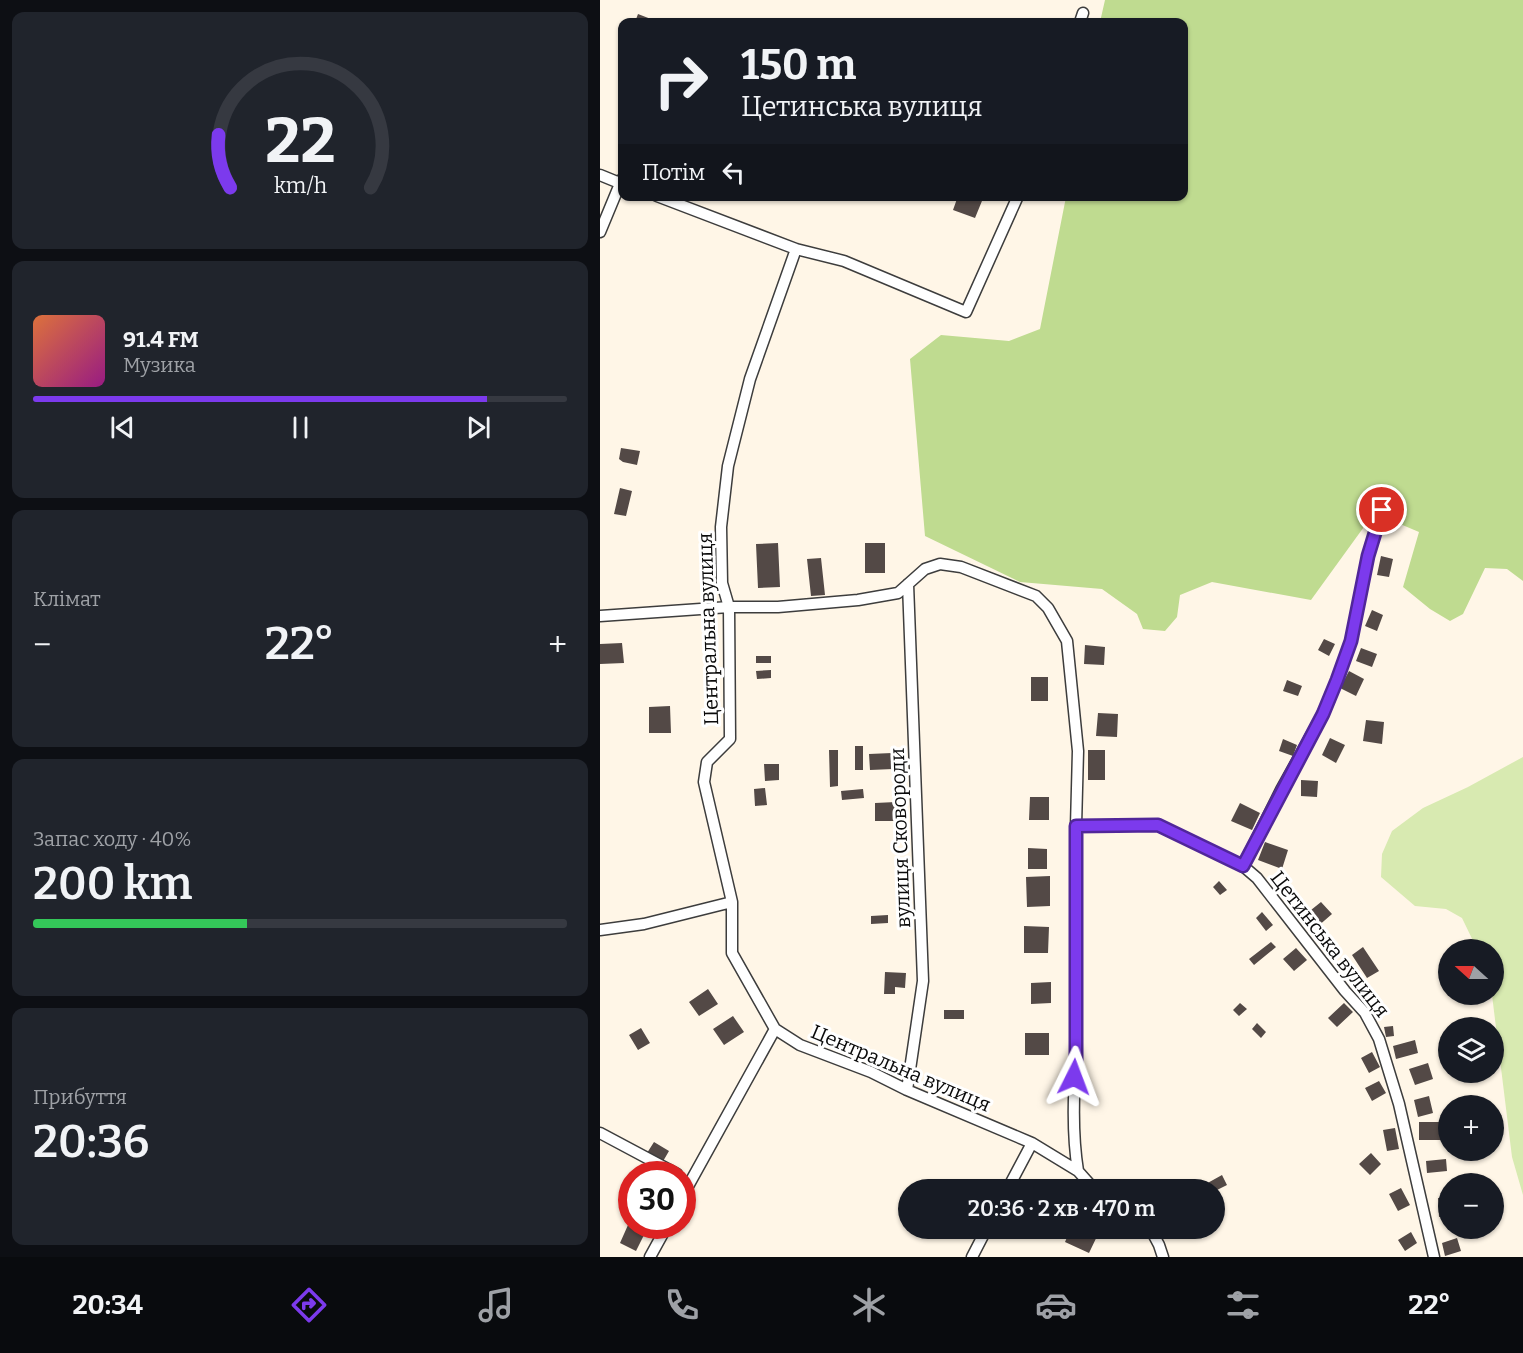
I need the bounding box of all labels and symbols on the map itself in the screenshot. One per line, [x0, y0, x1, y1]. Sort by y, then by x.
pin [1356, 484, 1407, 535]
street label: Центральна вулиця [693, 532, 723, 726]
street label: вулиця Сковороди [885, 747, 915, 929]
street label: Цетинська вулиця [1266, 866, 1394, 1022]
north arrow [1438, 939, 1504, 1005]
street label: Центральна вулиця [808, 1019, 994, 1117]
position arrow [1042, 1045, 1106, 1109]
speed limit sign: 30 [618, 1161, 696, 1239]

